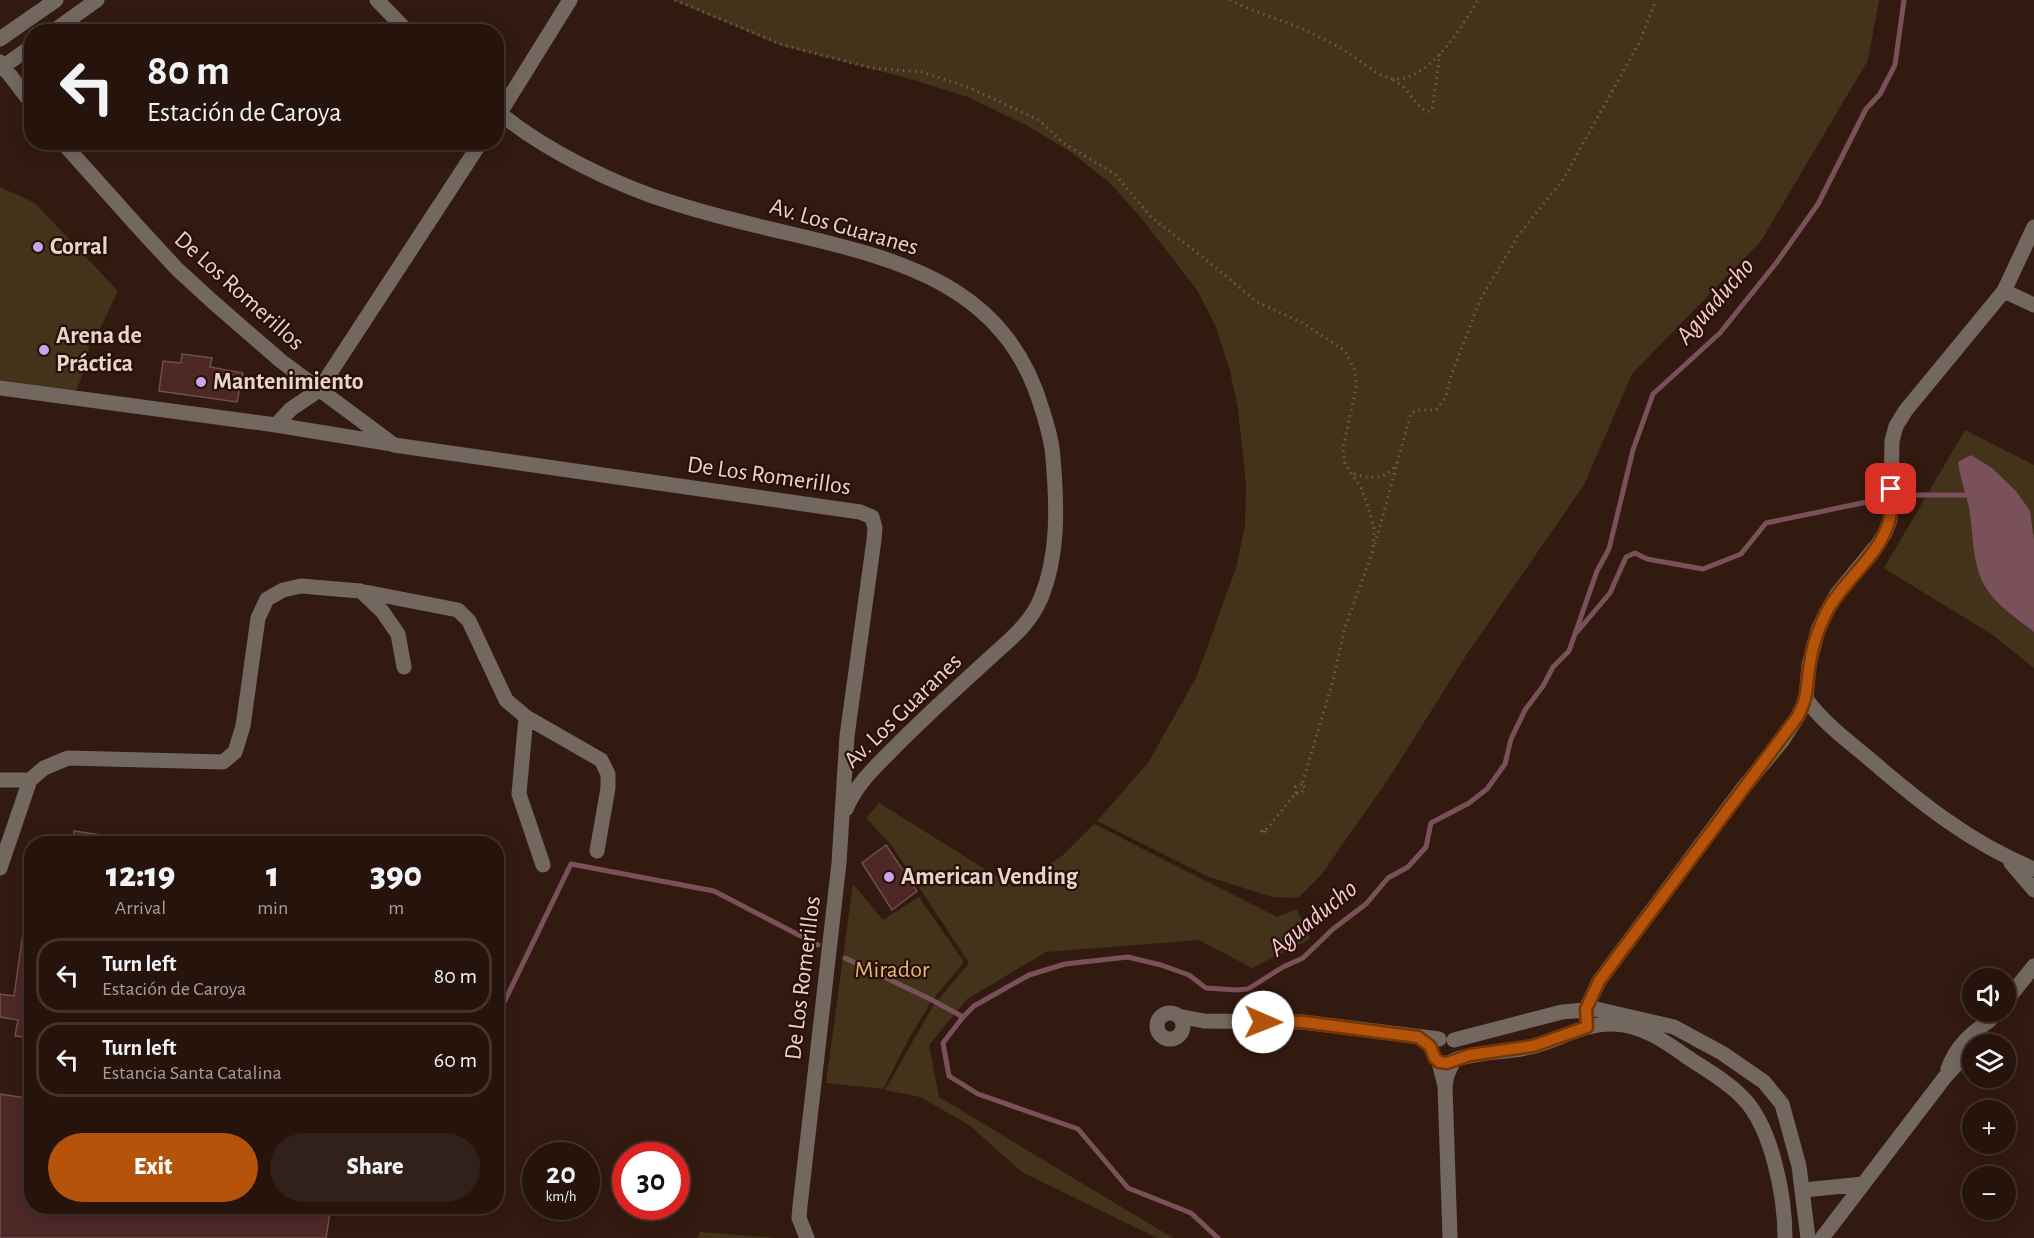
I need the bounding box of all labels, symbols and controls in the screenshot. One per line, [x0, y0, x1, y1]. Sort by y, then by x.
icon: left [48, 48, 126, 126]
text: 80 m [147, 50, 230, 92]
text: Estación de Caroya [147, 99, 342, 126]
street label: Av. Los Guaranes [767, 194, 921, 260]
street label: De Los Romerillos [170, 227, 308, 355]
place label: Corral [50, 235, 108, 259]
marker: Corral [31, 240, 45, 254]
water label: Aguaducho [1670, 253, 1759, 350]
place label: Arena de Práctica [56, 324, 142, 376]
marker: Arena de Práctica [37, 343, 51, 357]
place label: Mantenimiento [213, 370, 364, 394]
marker: Mantenimiento [194, 375, 208, 389]
street label: De Los Romerillos [686, 453, 852, 499]
pin [1865, 463, 1916, 514]
icon: arrive [1874, 472, 1907, 505]
street label: Av. Los Guaranes [840, 649, 966, 773]
text: 12:19 [106, 857, 175, 893]
text: 1 [266, 857, 279, 893]
text: 390 [370, 857, 422, 893]
place label: American Vending [901, 865, 1079, 889]
marker: American Vending [882, 870, 896, 884]
water label: Aguaducho [1263, 875, 1362, 962]
street label: De Los Romerillos [781, 895, 825, 1061]
text: Arrival [115, 898, 166, 918]
text: min [257, 898, 288, 918]
text: m [388, 898, 404, 918]
text: Turn left [102, 953, 176, 975]
park label: Mirador [854, 958, 930, 982]
icon: left [51, 959, 84, 992]
text: 80 m [434, 965, 477, 987]
map controls [1962, 968, 2016, 1220]
button: sound [1962, 968, 2016, 1022]
text: Estación de Caroya [102, 979, 246, 999]
position arrow [1231, 990, 1295, 1054]
button: layers [1962, 1034, 2016, 1088]
text: Turn left [102, 1037, 176, 1059]
icon: left [51, 1043, 84, 1076]
text: 60 m [434, 1049, 477, 1071]
text: Estancia Santa Catalina [102, 1063, 282, 1083]
button: + [1962, 1100, 2016, 1154]
button: Exit [48, 1133, 258, 1202]
button: Share [270, 1133, 480, 1202]
speed limit sign: 30 [612, 1142, 690, 1220]
text: 20 [546, 1159, 576, 1189]
button: − [1962, 1166, 2016, 1220]
text: km/h [546, 1189, 576, 1204]

